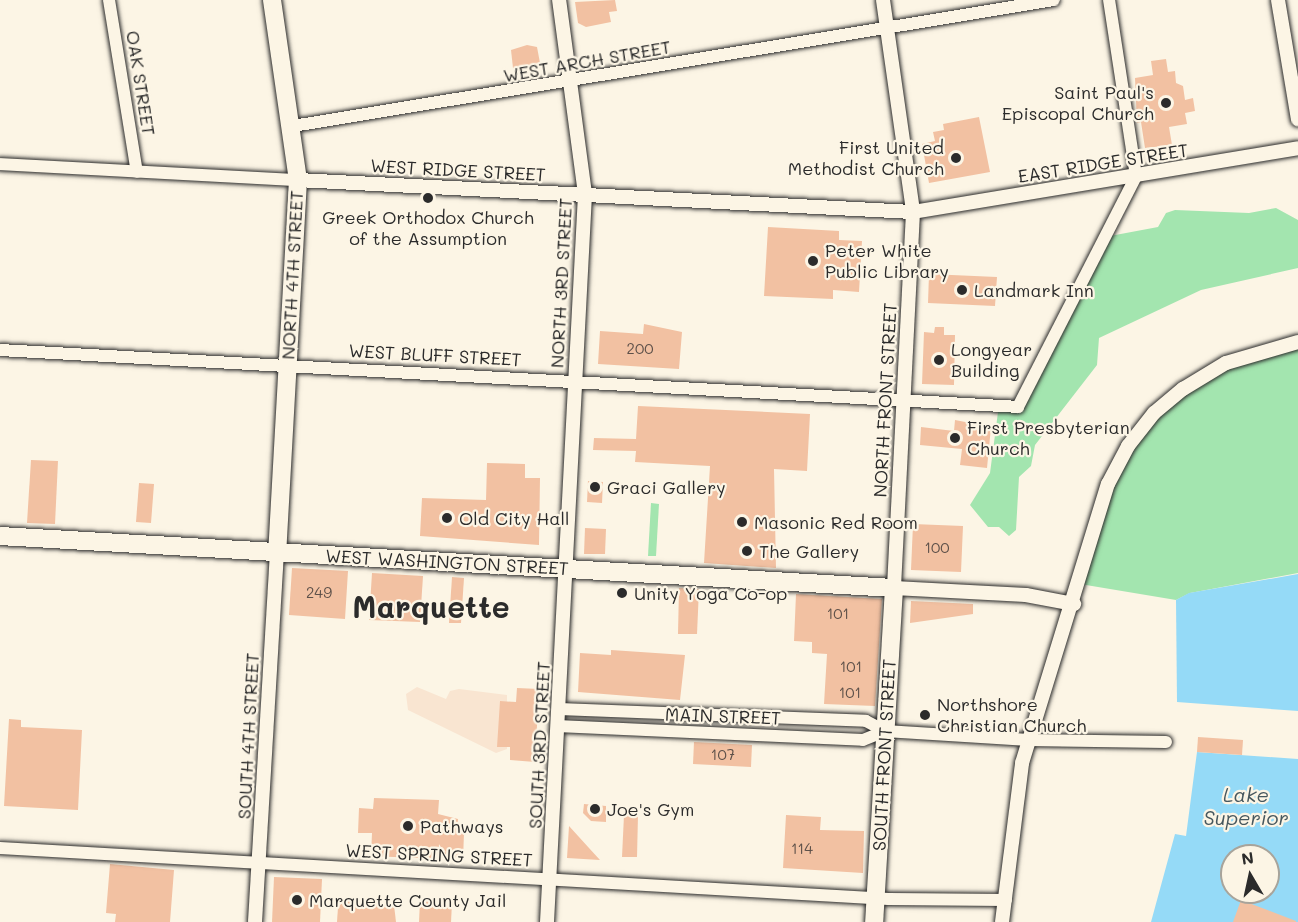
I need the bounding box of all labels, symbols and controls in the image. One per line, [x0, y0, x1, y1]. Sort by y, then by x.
street label: OAK STREET [122, 29, 160, 137]
street label: WEST ARCH STREET [501, 36, 673, 86]
place label: Saint Paul's Episcopal Church [1002, 82, 1154, 124]
marker: Saint Paul's Episcopal Church [1159, 96, 1173, 110]
place label: First United Methodist Church [788, 137, 944, 180]
street label: EAST RIDGE STREET [1016, 139, 1190, 187]
marker: First United Methodist Church [949, 151, 963, 165]
street label: WEST RIDGE STREET [370, 155, 546, 185]
street label: NORTH 4TH STREET [277, 190, 307, 360]
marker: Greek Orthodox Church of the Assumption [421, 191, 435, 205]
street label: NORTH 3RD STREET [546, 197, 576, 369]
place label: Greek Orthodox Church of the Assumption [322, 207, 534, 250]
place label: Peter White Public Library [825, 240, 949, 282]
marker: Peter White Public Library [806, 254, 820, 268]
place label: Landmark Inn [974, 279, 1094, 301]
marker: Landmark Inn [955, 283, 969, 297]
street label: NORTH FRONT STREET [869, 302, 901, 498]
place label: Longyear Building [951, 339, 1032, 382]
street label: WEST BLUFF STREET [348, 340, 522, 370]
house number: 200 [627, 340, 653, 358]
marker: Longyear Building [932, 353, 946, 367]
place label: First Presbyterian Church [967, 417, 1130, 460]
marker: First Presbyterian Church [948, 431, 962, 445]
place label: Graci Gallery [607, 476, 726, 498]
marker: Graci Gallery [588, 480, 602, 494]
place label: Old City Hall [459, 507, 569, 529]
marker: Old City Hall [440, 511, 454, 525]
place label: Masonic Red Room [754, 511, 918, 533]
marker: Masonic Red Room [735, 515, 749, 529]
house number: 100 [924, 539, 950, 557]
place label: The Gallery [759, 540, 859, 562]
marker: The Gallery [740, 544, 754, 558]
street label: WEST WASHINGTON STREET [325, 545, 569, 579]
place label: Unity Yoga Co-op [634, 582, 787, 604]
house number: 249 [306, 584, 332, 602]
marker: Unity Yoga Co-op [615, 586, 629, 600]
district label: Marquette [352, 588, 510, 624]
house number: 101 [827, 605, 849, 623]
street label: SOUTH 4TH STREET [233, 652, 263, 820]
house number: 101 [840, 658, 862, 676]
street label: SOUTH FRONT STREET [868, 658, 900, 852]
street label: SOUTH 3RD STREET [524, 661, 554, 829]
house number: 101 [839, 684, 861, 702]
place label: Northshore Christian Church [937, 694, 1086, 736]
street label: MAIN STREET [665, 703, 781, 729]
marker: Northshore Christian Church [918, 708, 932, 722]
house number: 107 [711, 746, 735, 764]
water label: Lake Superior [1204, 783, 1288, 830]
place label: Joe's Gym [607, 798, 694, 820]
marker: Joe's Gym [588, 802, 602, 816]
place label: Pathways [420, 815, 504, 837]
marker: Pathways [401, 819, 415, 833]
street label: WEST SPRING STREET [345, 839, 533, 871]
house number: 114 [791, 840, 813, 858]
north arrow [1220, 844, 1280, 904]
text: N [1240, 846, 1255, 869]
place label: Marquette County Jail [309, 889, 506, 911]
marker: Marquette County Jail [290, 893, 304, 907]

